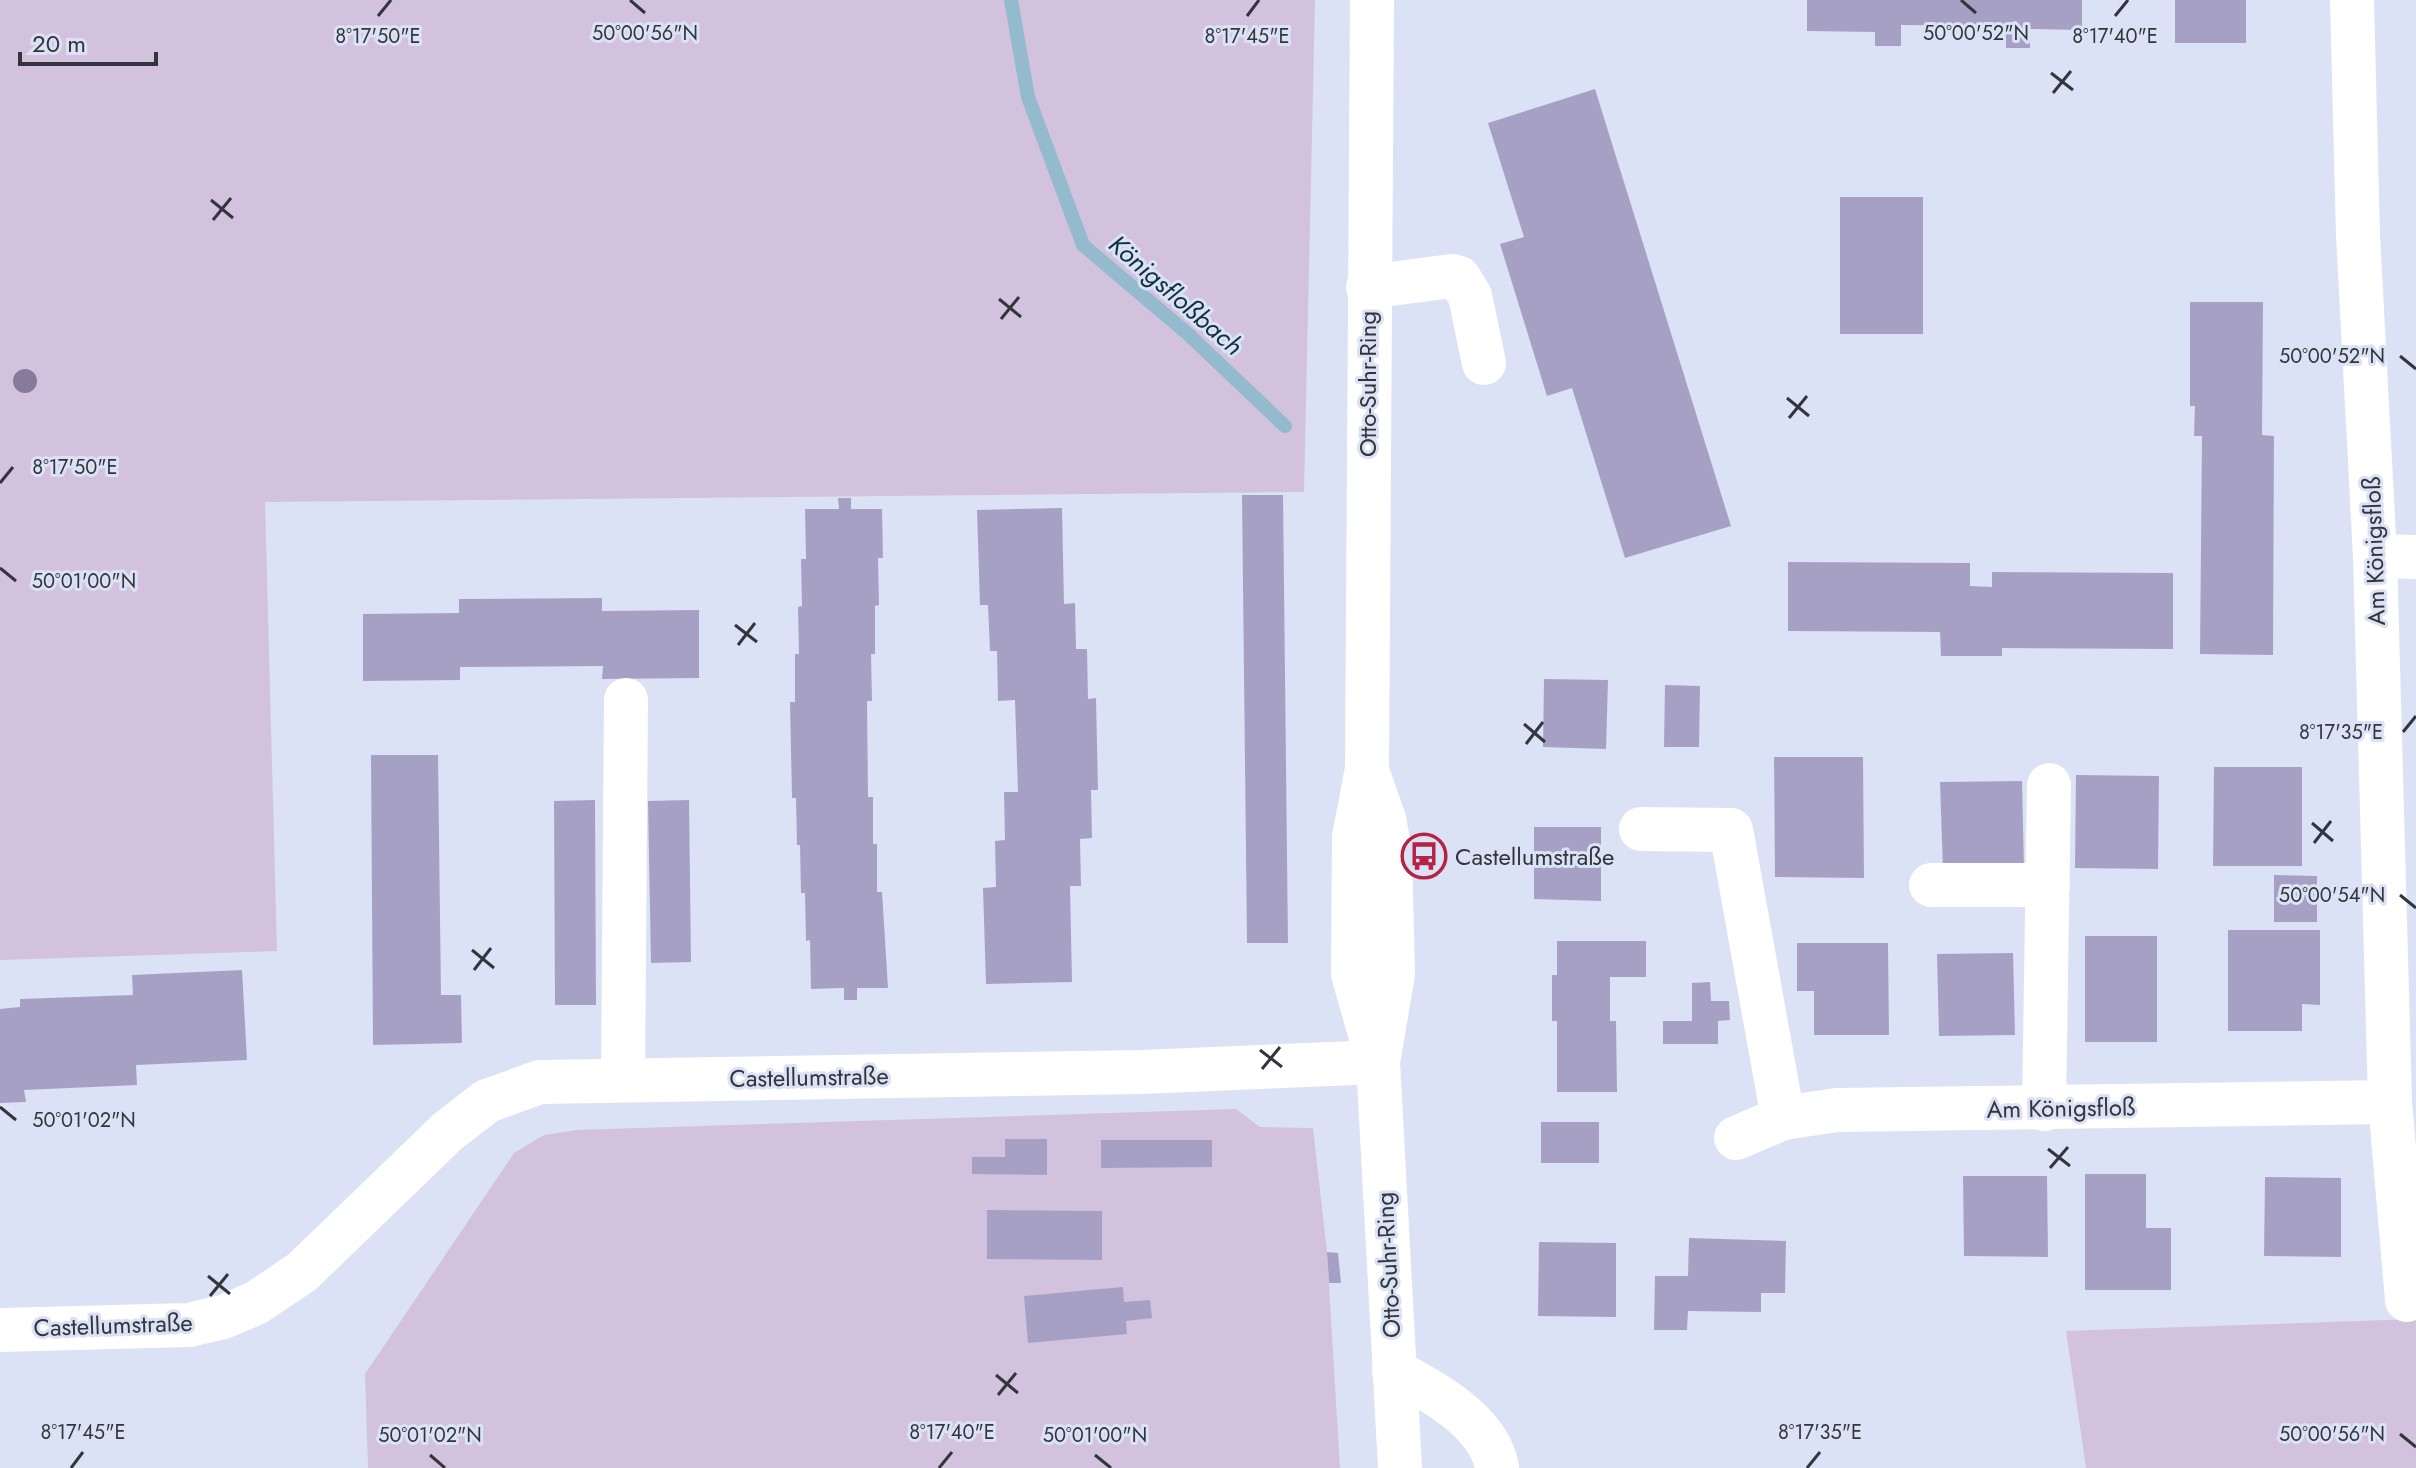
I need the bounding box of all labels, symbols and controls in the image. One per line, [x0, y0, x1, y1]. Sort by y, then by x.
scale bar [20, 16, 156, 66]
text: 50°00'56"N [592, 19, 698, 48]
text: 50°00'52"N [1923, 19, 2029, 48]
text: 8°17'50"E [335, 22, 421, 51]
text: 8°17'45"E [1205, 22, 1289, 51]
text: 8°17'40"E [2072, 22, 2158, 51]
text: 20 m [32, 26, 86, 61]
water label: Königsfloßbach [1100, 226, 1252, 364]
street label: Otto-Suhr-Ring [1350, 311, 1385, 457]
text: 50°00'52"N [2279, 342, 2385, 371]
text: 8°17'50"E [32, 453, 118, 482]
street label: Am Königsfloß [2354, 476, 2394, 626]
text: 50°01'00"N [32, 567, 136, 596]
text: 8°17'35"E [2299, 718, 2383, 747]
bus stop icon: Castellumstraße [1400, 832, 1448, 880]
place label: Castellumstraße [1455, 839, 1614, 874]
text: 50°00'54"N [2279, 881, 2385, 910]
street label: Castellumstraße [729, 1058, 889, 1096]
street label: Am Königsfloß [1986, 1089, 2136, 1127]
text: 50°01'02"N [32, 1106, 136, 1135]
street label: Otto-Suhr-Ring [1367, 1191, 1409, 1339]
street label: Castellumstraße [33, 1305, 193, 1345]
text: 8°17'45"E [41, 1418, 125, 1447]
text: 8°17'40"E [909, 1418, 995, 1447]
text: 8°17'35"E [1778, 1418, 1862, 1447]
text: 50°00'56"N [2279, 1420, 2385, 1449]
text: 50°01'02"N [378, 1421, 482, 1450]
text: 50°01'00"N [1043, 1421, 1147, 1450]

